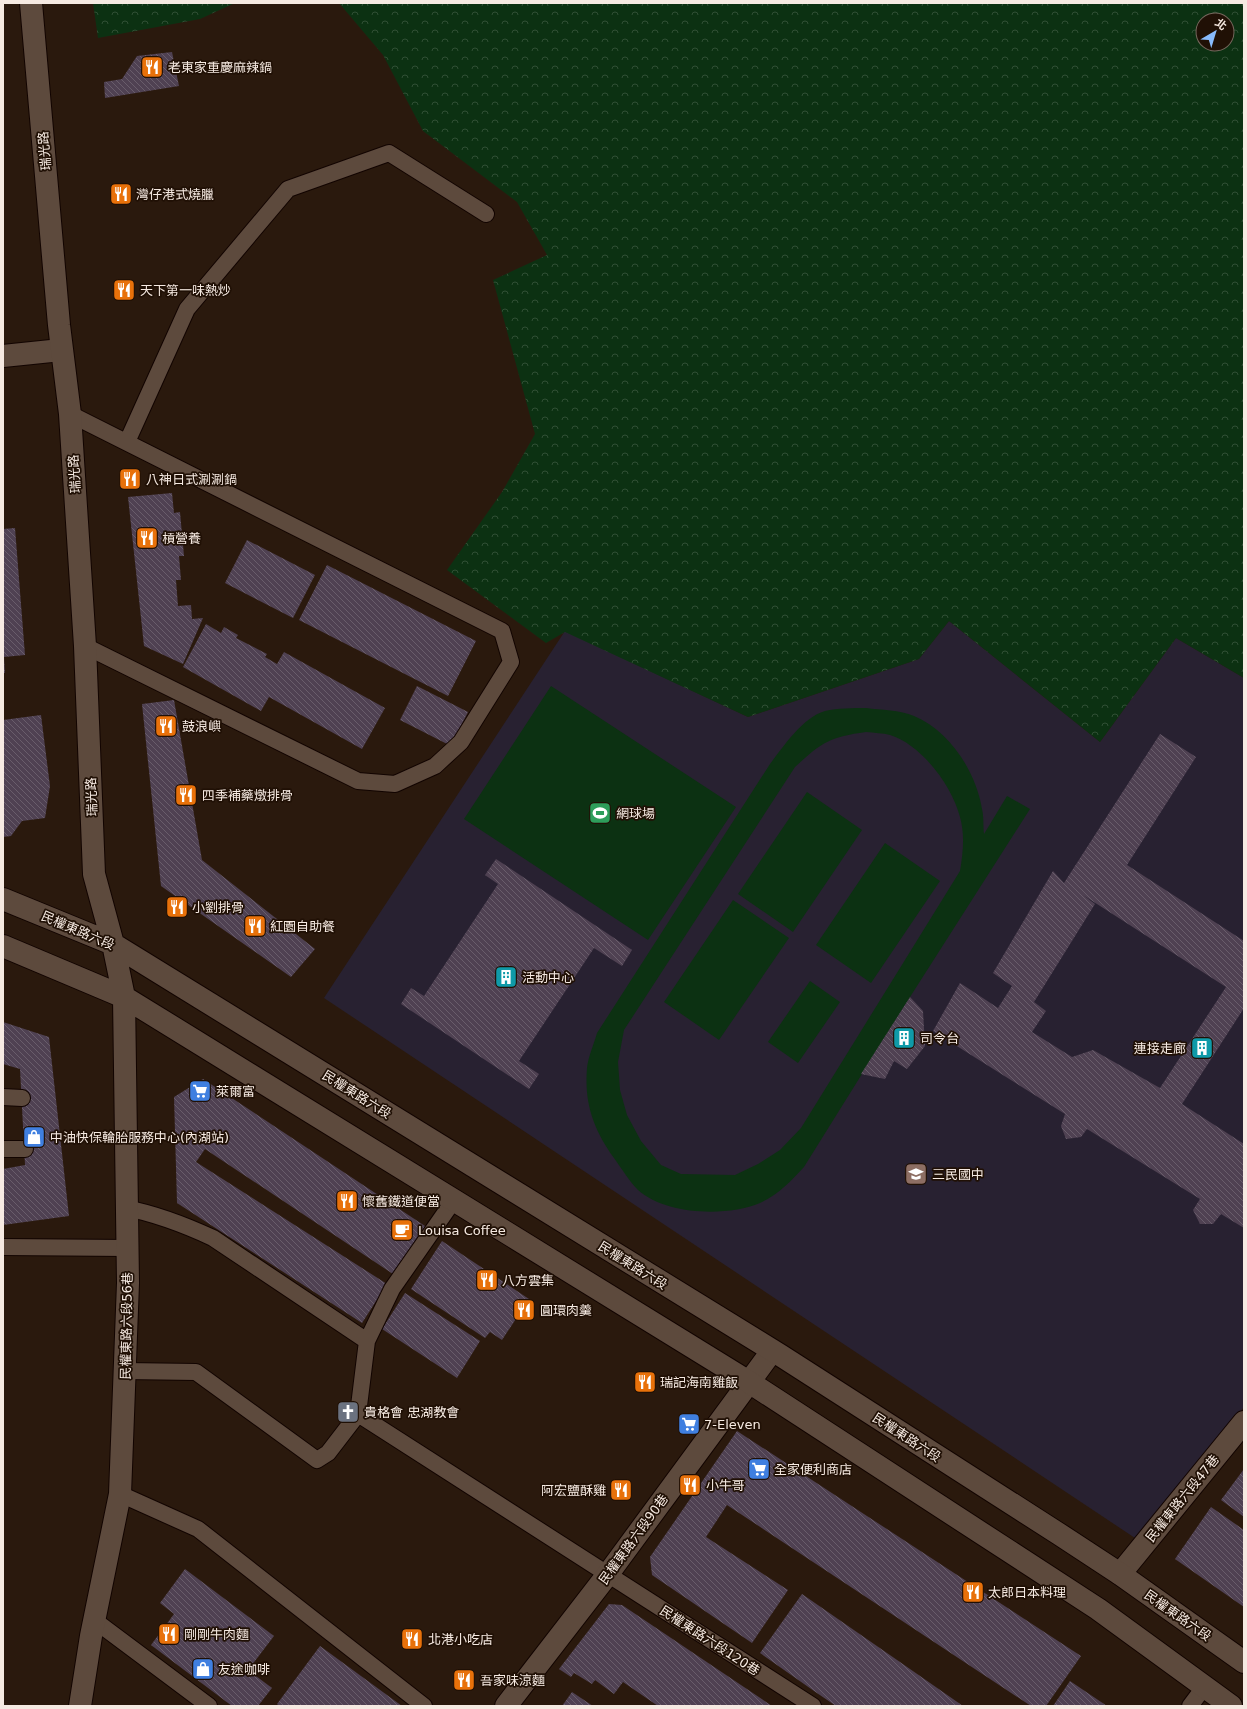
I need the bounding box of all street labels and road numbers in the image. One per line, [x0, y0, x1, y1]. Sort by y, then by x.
street label: 瑞光路 [35, 131, 54, 171]
street label: 瑞光路 [66, 454, 83, 494]
street label: 瑞光路 [83, 777, 100, 817]
street label: 民權東路六段 [39, 908, 117, 953]
street label: 民權東路六段 [320, 1067, 394, 1121]
street label: 民權東路六段 [596, 1238, 670, 1292]
street label: 民權東路六段56巷 [118, 1272, 135, 1380]
street label: 民權東路六段 [870, 1410, 944, 1465]
street label: 民權東路六段47巷 [1143, 1452, 1222, 1545]
street label: 民權東路六段90巷 [596, 1491, 671, 1587]
street label: 民權東路六段 [1141, 1587, 1214, 1644]
street label: 民權東路六段120巷 [657, 1603, 762, 1678]

